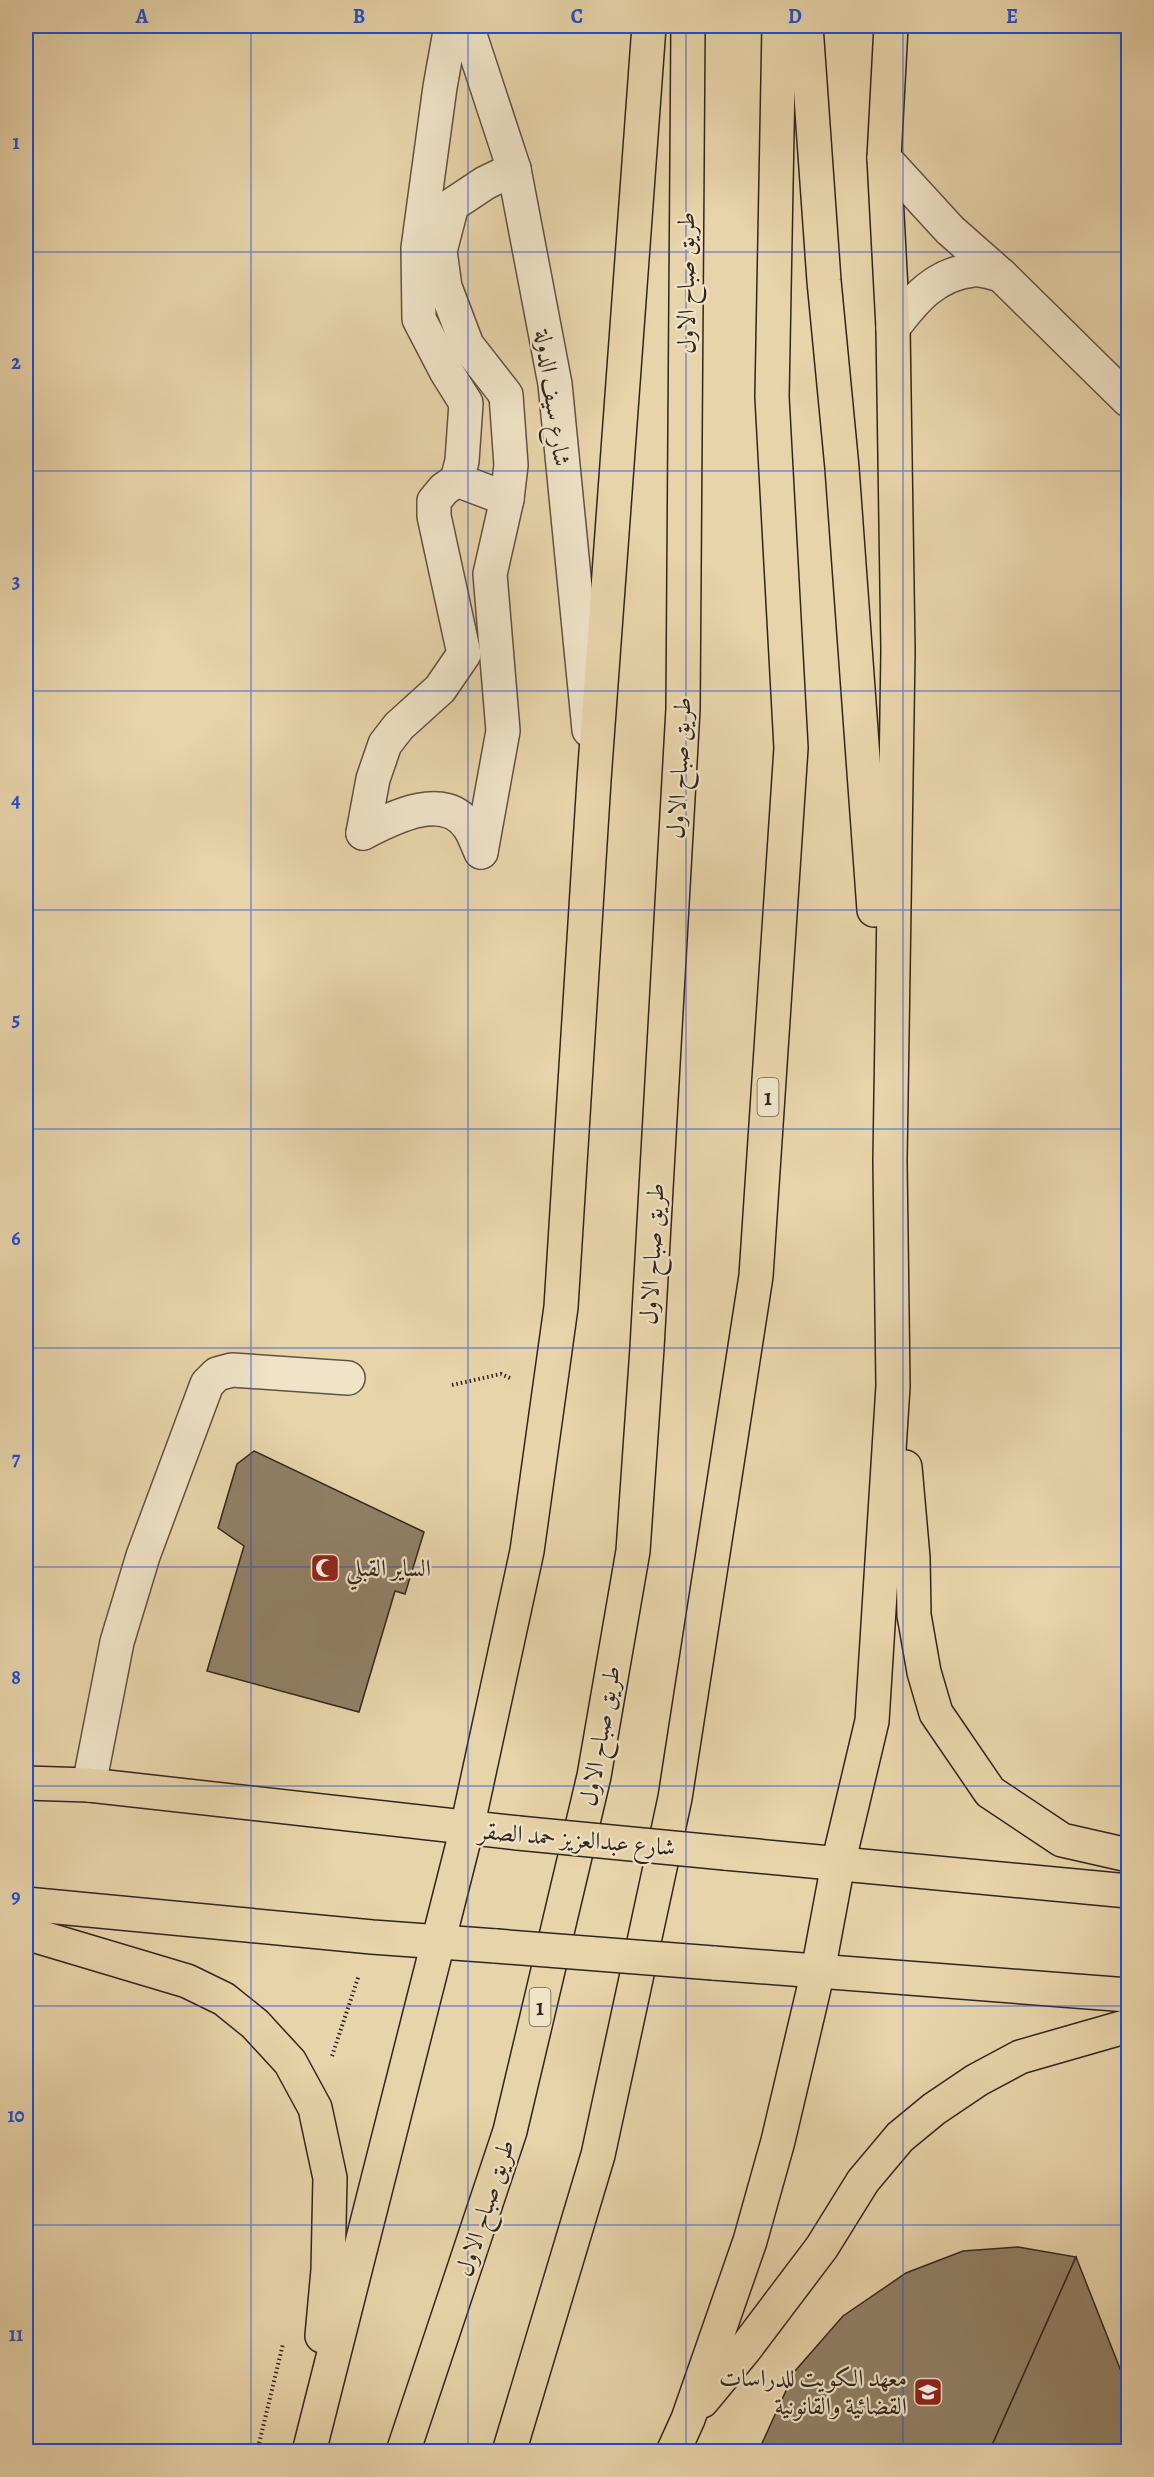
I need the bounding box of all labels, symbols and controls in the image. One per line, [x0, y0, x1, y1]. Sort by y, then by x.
text: A [135, 3, 149, 30]
text: B [353, 3, 365, 30]
text: C [571, 3, 583, 30]
text: D [788, 3, 802, 30]
text: E [1006, 3, 1018, 30]
text: 1 [12, 129, 20, 156]
street label: طريق صباح الاول [670, 212, 707, 354]
street label: شارع سيف الدولة [523, 327, 578, 469]
text: 2 [11, 349, 21, 376]
text: 3 [12, 568, 20, 595]
street label: طريق صباح الاول [659, 696, 704, 840]
text: 4 [11, 787, 21, 814]
text: 5 [12, 1006, 20, 1033]
road number: 1 [758, 1078, 778, 1116]
street label: طريق صباح الاول [632, 1182, 677, 1326]
text: 6 [11, 1225, 21, 1252]
text: 7 [12, 1445, 21, 1472]
mosque icon: الساير القبلي [309, 1552, 341, 1584]
place label: الساير القبلي [346, 1552, 431, 1591]
street label: طريق صباح الاول [572, 1663, 633, 1810]
text: 8 [11, 1664, 21, 1691]
street label: شارع عبدالعزيز حمد الصقر [474, 1814, 677, 1868]
text: 9 [11, 1883, 21, 1910]
road number: 1 [530, 1988, 550, 2026]
text: 10 [7, 2102, 25, 2129]
street label: طريق صباح الاول [448, 2136, 527, 2282]
text: 11 [9, 2321, 23, 2348]
place label: معهد الكويت للدراسات القضائية والقانونية [719, 2362, 907, 2422]
school or university icon: معهد الكويت للدراسات القضائية والقانونية [912, 2376, 944, 2408]

